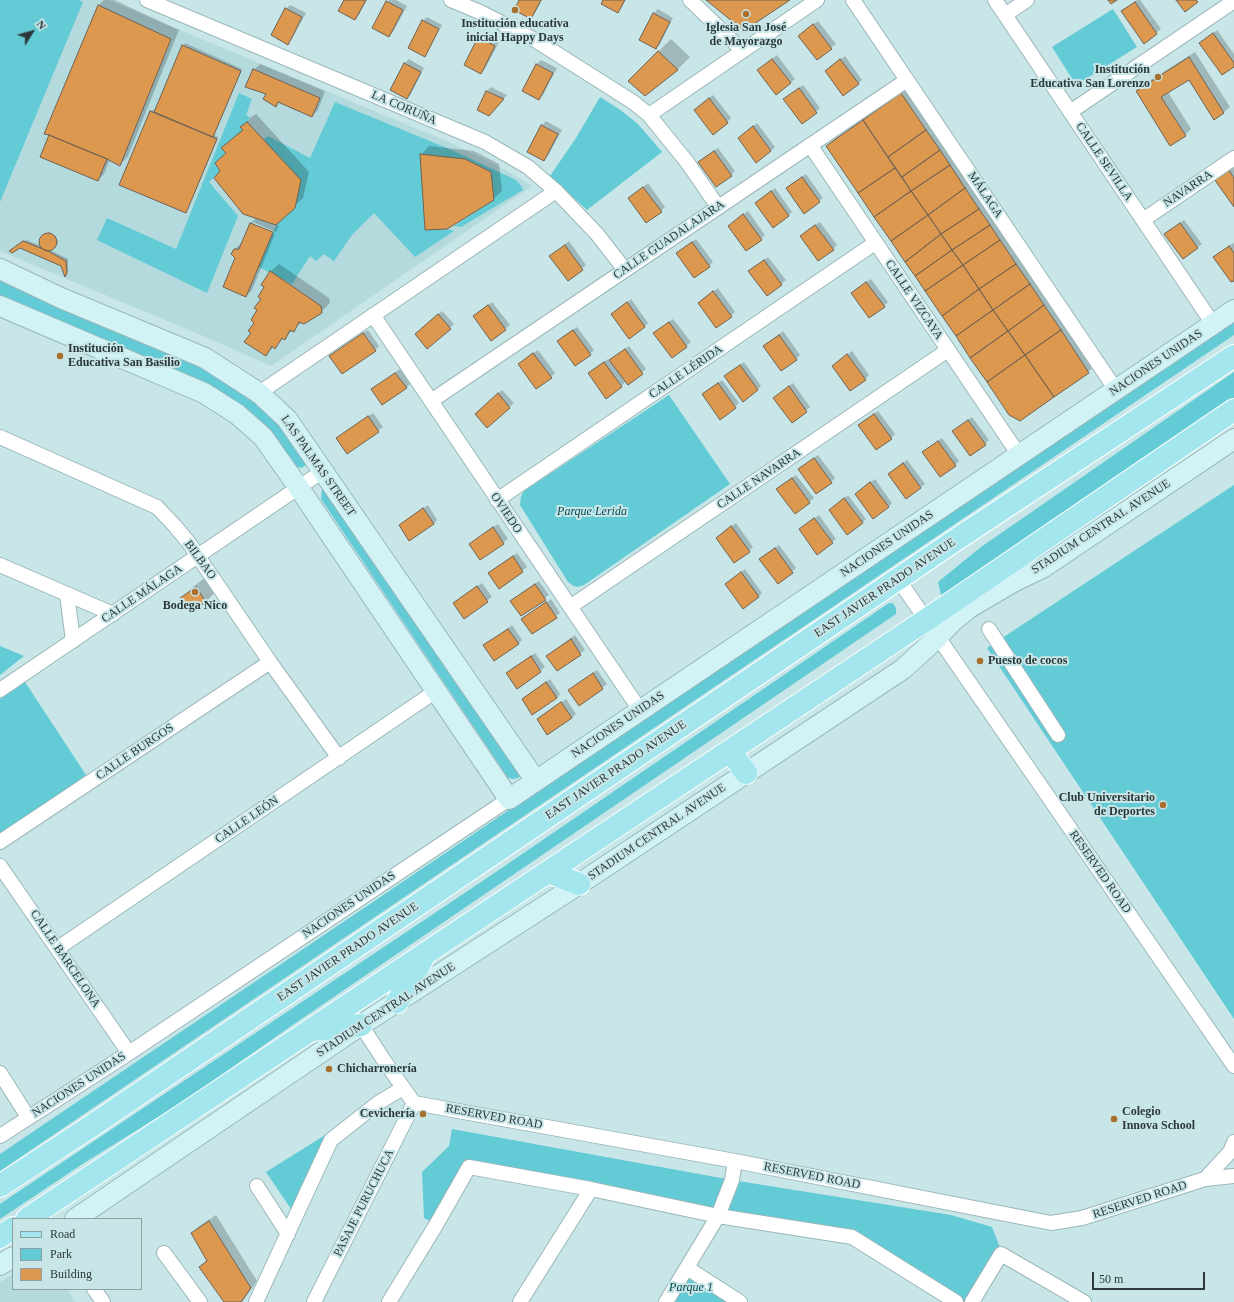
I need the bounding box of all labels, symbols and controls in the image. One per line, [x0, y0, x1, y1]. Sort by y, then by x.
marker: Institución educativa inicial Happy Days [510, 5, 520, 15]
marker: Iglesia San José de Mayorazgo [741, 9, 751, 19]
north arrow [12, 12, 52, 52]
place label: Institución educativa inicial Happy Days [461, 17, 569, 45]
text: N [34, 18, 49, 32]
place label: Iglesia San José de Mayorazgo [706, 21, 786, 49]
place label: Institución Educativa San Lorenzo [1030, 63, 1150, 91]
marker: Institución Educativa San Lorenzo [1153, 72, 1163, 82]
street label: LA CORUÑA [369, 88, 439, 128]
street label: CALLE SEVILLA [1072, 120, 1136, 204]
street label: NAVARRA [1161, 167, 1215, 211]
street label: MÁLAGA [964, 169, 1006, 221]
street label: CALLE GUADALAJARA [611, 197, 727, 283]
street label: CALLE VIZCAYA [882, 257, 946, 343]
street label: NACIONES UNIDAS [1107, 327, 1205, 399]
place label: Institución Educativa San Basilio [68, 342, 180, 370]
street label: CALLE LÉRIDA [646, 342, 726, 402]
marker: Institución Educativa San Basilio [55, 351, 65, 361]
street label: LAS PALMAS STREET [278, 413, 358, 519]
street label: CALLE NAVARRA [714, 446, 804, 512]
street label: STADIUM CENTRAL AVENUE [1029, 477, 1173, 577]
street label: OVIEDO [487, 490, 525, 536]
park label: Parque Lerida [557, 505, 627, 519]
street label: NACIONES UNIDAS [838, 508, 936, 580]
street label: EAST JAVIER PRADO AVENUE [812, 535, 958, 641]
street label: BILBAO [181, 538, 219, 582]
street label: CALLE MÁLAGA [99, 562, 185, 626]
marker: Bodega Nico [190, 587, 200, 597]
place label: Bodega Nico [163, 599, 227, 613]
place label: Puesto de cocos [988, 654, 1067, 668]
marker: Puesto de cocos [975, 656, 985, 666]
street label: NACIONES UNIDAS [569, 689, 667, 761]
street label: EAST JAVIER PRADO AVENUE [543, 717, 689, 823]
street label: CALLE BURGOS [94, 721, 176, 783]
street label: STADIUM CENTRAL AVENUE [585, 781, 729, 883]
place label: Club Universitario de Deportes [1059, 791, 1155, 819]
street label: CALLE LEÓN [212, 793, 282, 847]
marker: Club Universitario de Deportes [1158, 800, 1168, 810]
street label: RESERVED ROAD [1066, 828, 1134, 916]
street label: NACIONES UNIDAS [300, 869, 398, 941]
street label: EAST JAVIER PRADO AVENUE [275, 899, 421, 1005]
street label: CALLE BARCELONA [27, 907, 103, 1011]
street label: STADIUM CENTRAL AVENUE [314, 960, 458, 1060]
street label: NACIONES UNIDAS [29, 1049, 129, 1121]
place label: Chicharronería [337, 1062, 417, 1076]
marker: Chicharronería [324, 1064, 334, 1074]
street label: RESERVED ROAD [444, 1101, 544, 1133]
place label: Colegio Innova School [1122, 1105, 1195, 1133]
place label: Cevichería [360, 1107, 415, 1121]
marker: Cevichería [418, 1109, 428, 1119]
marker: Colegio Innova School [1109, 1114, 1119, 1124]
street label: PASAJE PURUCHUCA [331, 1147, 397, 1259]
street label: RESERVED ROAD [763, 1160, 861, 1192]
street label: RESERVED ROAD [1091, 1178, 1189, 1222]
legend [12, 1218, 142, 1290]
text: Road [50, 1227, 75, 1241]
text: Park [50, 1247, 72, 1261]
scale bar [1094, 1264, 1207, 1290]
text: Building [50, 1267, 92, 1281]
text: 50 m [1099, 1272, 1123, 1286]
park label: Parque 1 [669, 1281, 713, 1295]

